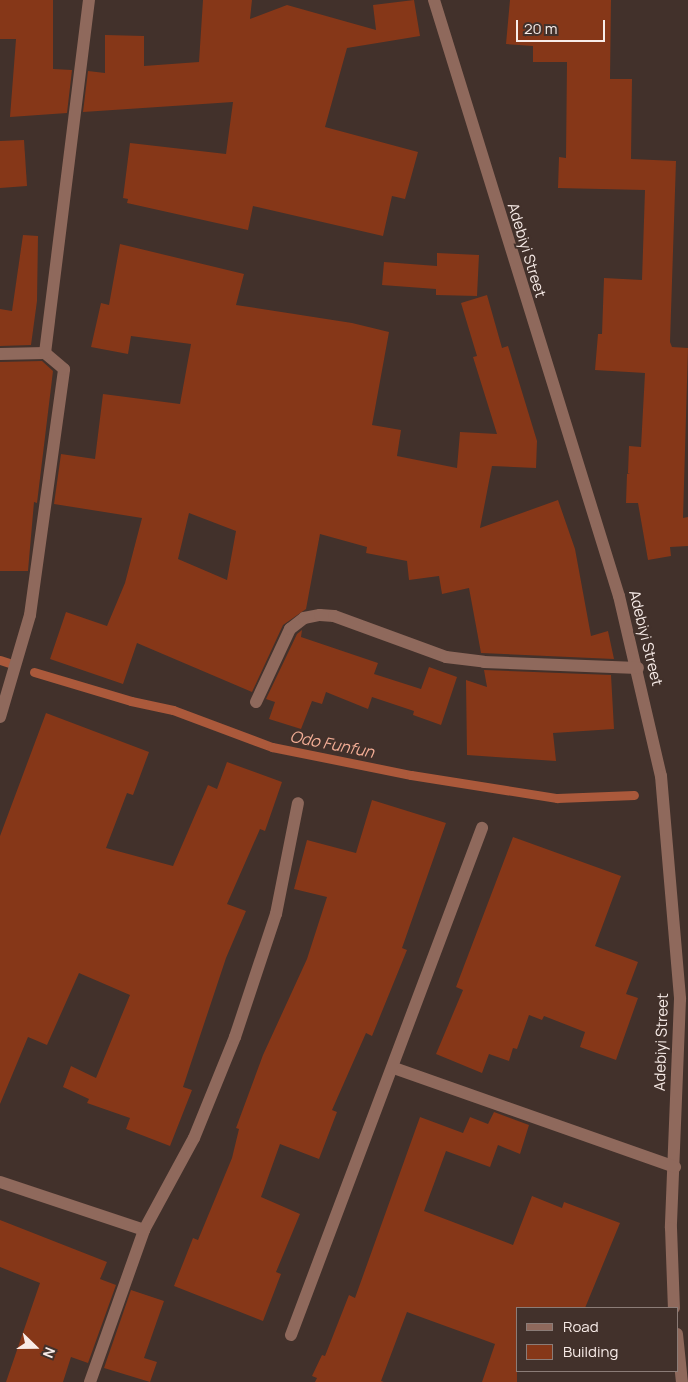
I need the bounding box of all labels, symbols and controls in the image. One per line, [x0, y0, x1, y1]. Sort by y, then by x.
scale bar [518, 10, 607, 42]
text: 20 m [524, 18, 557, 39]
street label: Adebiyi Street [504, 201, 550, 299]
street label: Adebiyi Street [625, 588, 667, 688]
water label: Odo Funfun [288, 726, 376, 762]
street label: Adebiyi Street [650, 993, 672, 1091]
legend [516, 1307, 678, 1372]
text: Road [563, 1316, 599, 1337]
north arrow [10, 1322, 60, 1372]
text: Building [563, 1341, 618, 1362]
text: N [39, 1345, 60, 1361]

